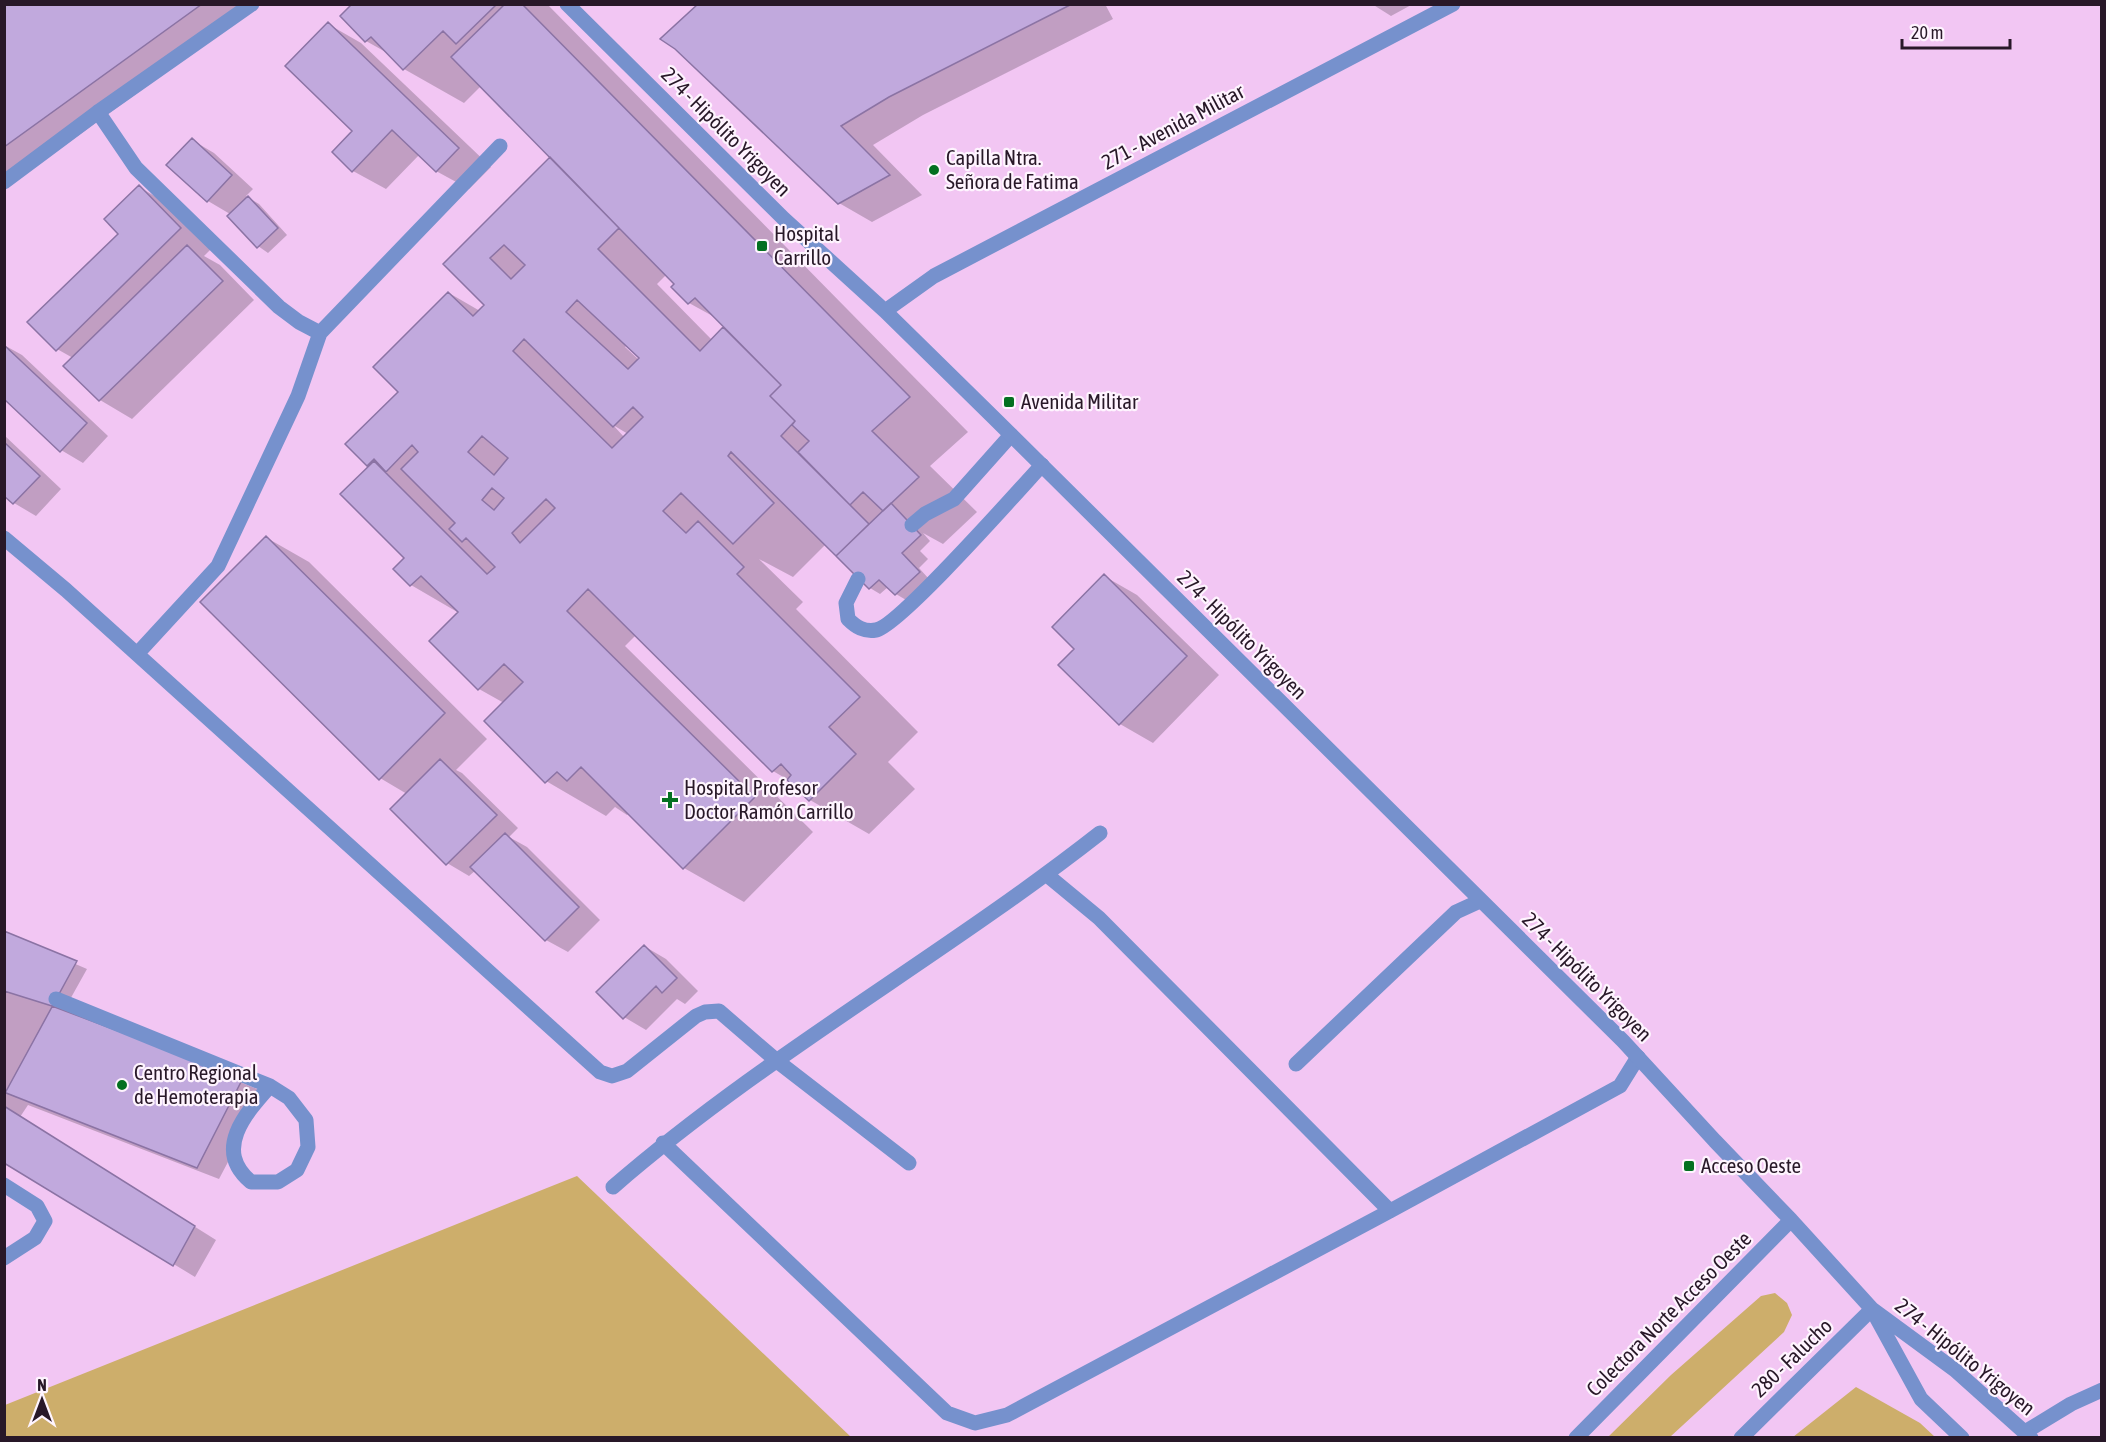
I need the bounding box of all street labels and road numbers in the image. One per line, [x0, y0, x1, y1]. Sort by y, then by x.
street label: 274 - Hipólito Yrigoyen [657, 62, 796, 201]
street label: 271 - Avenida Militar [1097, 78, 1249, 174]
street label: 274 - Hipólito Yrigoyen [1173, 565, 1312, 704]
street label: 274 - Hipólito Yrigoyen [1518, 907, 1657, 1046]
street label: Colectora Norte Acceso Oeste [1581, 1226, 1755, 1400]
street label: 274 - Hipólito Yrigoyen [1891, 1293, 2040, 1420]
street label: 280 - Falucho [1746, 1313, 1836, 1401]

